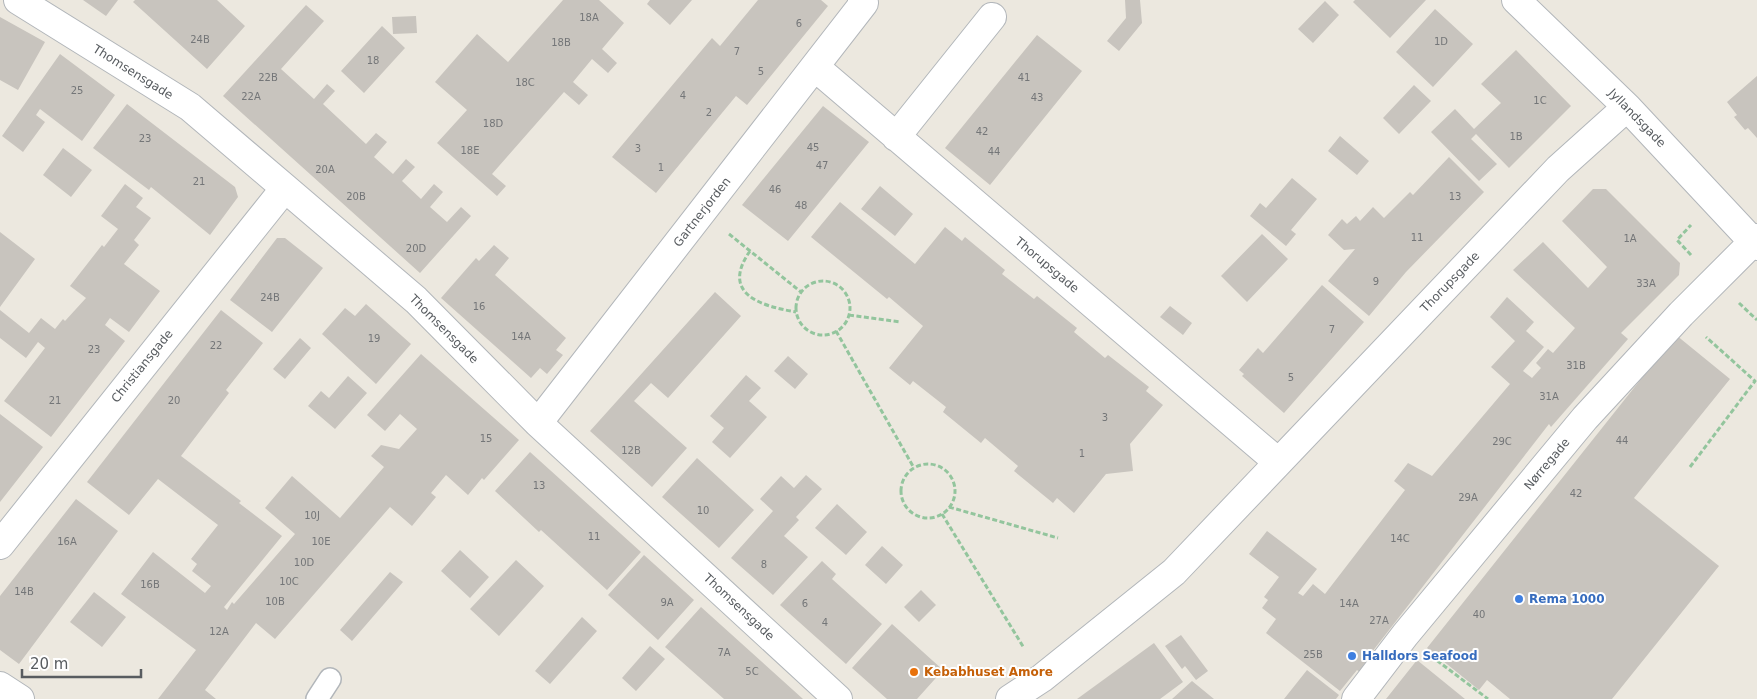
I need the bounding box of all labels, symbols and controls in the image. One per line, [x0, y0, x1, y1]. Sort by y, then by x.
house number: 18A [579, 12, 599, 23]
house number: 6 [796, 18, 802, 29]
house number: 24B [190, 34, 210, 45]
house number: 1D [1434, 36, 1448, 47]
house number: 18B [551, 37, 571, 48]
street label: Thomsensgade [90, 41, 175, 102]
house number: 7 [734, 46, 740, 57]
house number: 18 [367, 55, 379, 66]
house number: 5 [758, 66, 764, 77]
house number: 22B [258, 72, 278, 83]
house number: 41 [1018, 72, 1030, 83]
house number: 18C [515, 77, 535, 88]
house number: 25 [71, 85, 83, 96]
street label: Jyllandsgade [1605, 85, 1668, 150]
house number: 4 [680, 90, 686, 101]
house number: 22A [241, 91, 261, 102]
house number: 43 [1031, 92, 1043, 103]
house number: 1C [1533, 95, 1547, 106]
house number: 2 [706, 107, 712, 118]
house number: 18D [483, 118, 504, 129]
house number: 42 [976, 126, 988, 137]
house number: 1B [1509, 131, 1523, 142]
house number: 23 [139, 133, 151, 144]
house number: 45 [807, 142, 819, 153]
house number: 3 [635, 143, 641, 154]
house number: 18E [460, 145, 480, 156]
house number: 44 [988, 146, 1000, 157]
house number: 47 [816, 160, 828, 171]
house number: 1 [658, 162, 664, 173]
house number: 20A [315, 164, 335, 175]
street label: Gartnerjorden [671, 175, 733, 249]
house number: 21 [193, 176, 205, 187]
house number: 46 [769, 184, 781, 195]
house number: 20B [346, 191, 366, 202]
house number: 13 [1449, 191, 1461, 202]
house number: 48 [795, 200, 807, 211]
house number: 11 [1411, 232, 1423, 243]
house number: 1A [1623, 233, 1637, 244]
street label: Thorupsgade [1012, 234, 1082, 296]
house number: 20D [406, 243, 427, 254]
street label: Thorupsgade [1417, 249, 1482, 316]
house number: 9 [1373, 276, 1379, 287]
house number: 33A [1636, 278, 1656, 289]
street label: Thomsensgade [406, 291, 481, 366]
house number: 24B [260, 292, 280, 303]
house number: 16 [473, 301, 485, 312]
house number: 7 [1329, 324, 1335, 335]
street label: Christiansgade [108, 327, 176, 405]
house number: 14A [511, 331, 531, 342]
house number: 19 [368, 333, 380, 344]
house number: 22 [210, 340, 222, 351]
house number: 23 [88, 344, 100, 355]
house number: 31B [1566, 360, 1586, 371]
house number: 5 [1288, 372, 1294, 383]
house number: 31A [1539, 391, 1559, 402]
house number: 21 [49, 395, 61, 406]
house number: 20 [168, 395, 180, 406]
house number: 3 [1102, 412, 1108, 423]
house number: 15 [480, 433, 492, 444]
street label: Nørregade [1521, 435, 1573, 493]
house number: 44 [1616, 435, 1628, 446]
house number: 29C [1492, 436, 1512, 447]
house number: 12B [621, 445, 641, 456]
house number: 1 [1079, 448, 1085, 459]
house number: 13 [533, 480, 545, 491]
house number: 42 [1570, 488, 1582, 499]
house number: 29A [1458, 492, 1478, 503]
house number: 10 [697, 505, 709, 516]
house number: 10J [304, 510, 320, 521]
house number: 11 [588, 531, 600, 542]
house number: 14C [1390, 533, 1410, 544]
house number: 16A [57, 536, 77, 547]
house number: 10E [311, 536, 331, 547]
house number: 10D [294, 557, 315, 568]
house number: 8 [761, 559, 767, 570]
street label: Thomsensgade [700, 570, 777, 643]
house number: 10C [279, 576, 299, 587]
house number: 16B [140, 579, 160, 590]
house number: 14B [14, 586, 34, 597]
place label: Rema 1000 [1529, 592, 1605, 606]
marker: Rema 1000 [1513, 593, 1525, 605]
house number: 10B [265, 596, 285, 607]
house number: 9A [660, 597, 674, 608]
house number: 6 [802, 598, 808, 609]
house number: 14A [1339, 598, 1359, 609]
house number: 40 [1473, 609, 1485, 620]
house number: 27A [1369, 615, 1389, 626]
house number: 4 [822, 617, 828, 628]
house number: 12A [209, 626, 229, 637]
scale bar [22, 646, 141, 678]
house number: 7A [717, 647, 731, 658]
house number: 25B [1303, 649, 1323, 660]
place label: Halldors Seafood [1362, 649, 1478, 663]
marker: Halldors Seafood [1346, 650, 1358, 662]
text: 20 m [30, 655, 68, 673]
place label: Kebabhuset Amore [924, 665, 1053, 679]
house number: 5C [745, 666, 759, 677]
marker: Kebabhuset Amore [908, 666, 920, 678]

